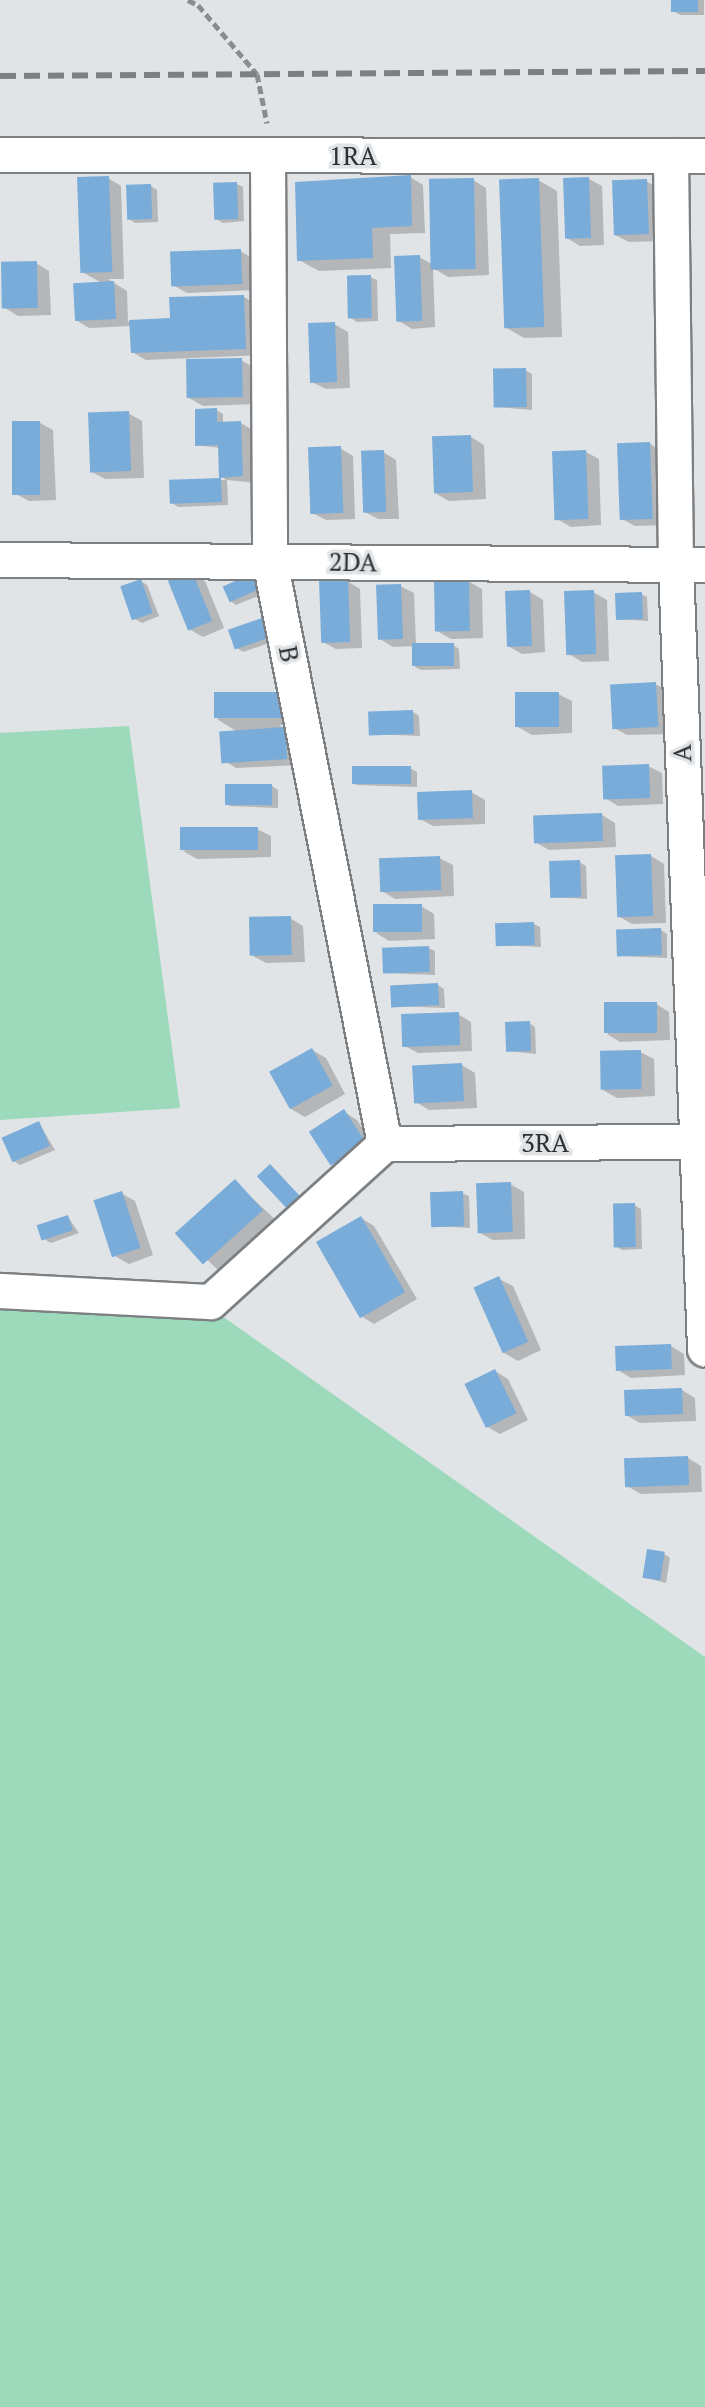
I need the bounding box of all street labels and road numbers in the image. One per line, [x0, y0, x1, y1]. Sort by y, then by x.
street label: 1RA [329, 140, 377, 172]
street label: 2DA [328, 546, 378, 578]
street label: B [272, 643, 306, 665]
street label: A [666, 744, 698, 762]
street label: 3RA [521, 1127, 569, 1159]

